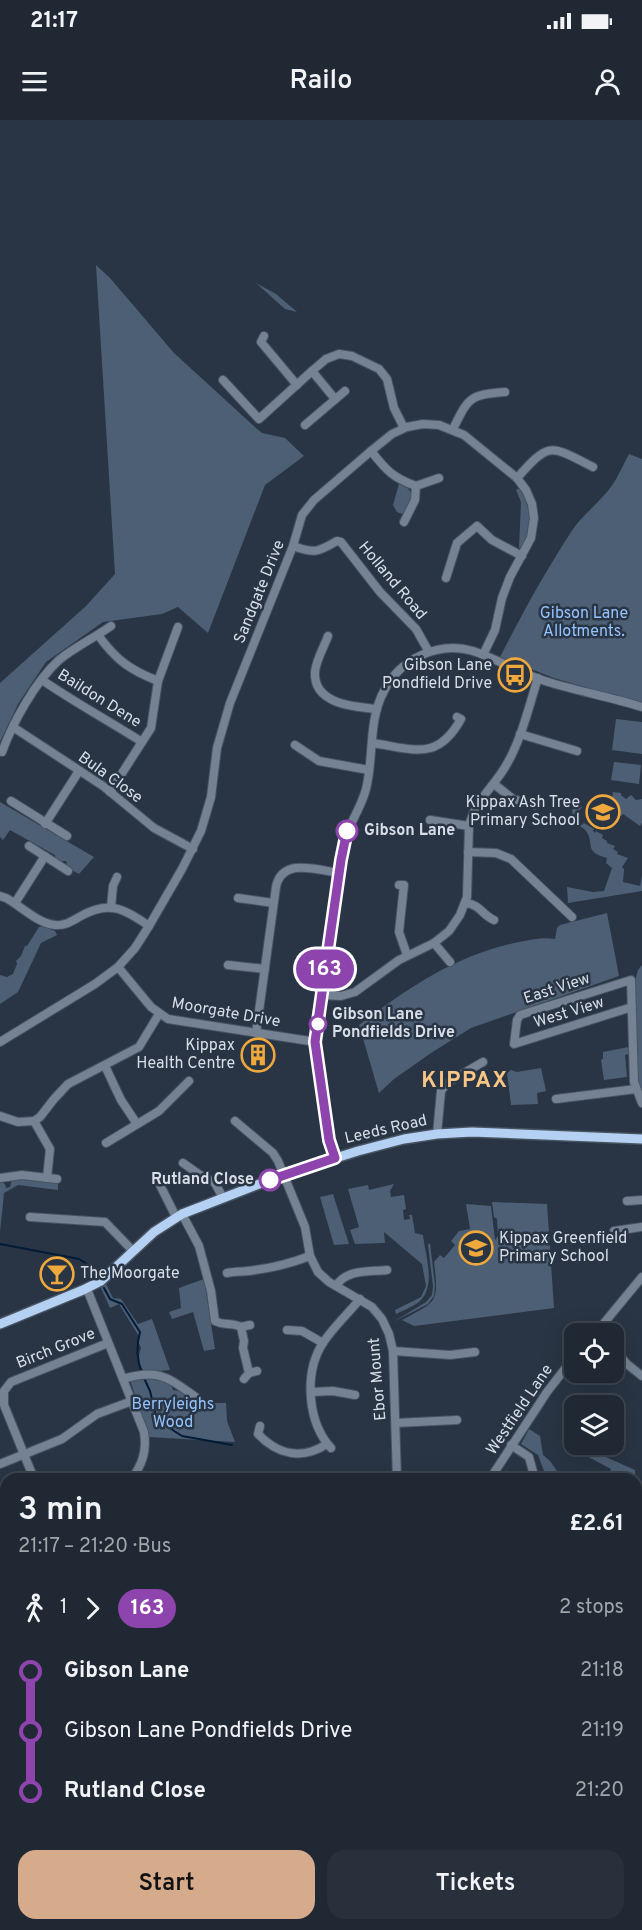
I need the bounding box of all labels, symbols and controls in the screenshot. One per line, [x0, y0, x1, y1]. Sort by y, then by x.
text: 21:17 [30, 8, 78, 35]
text: Railo [290, 64, 352, 98]
icon: menu [18, 65, 51, 98]
icon: person [591, 65, 624, 98]
street label: Sandgate Drive [230, 537, 290, 647]
street label: Holland Road [353, 538, 431, 624]
park label: Gibson Lane Allotments. [540, 604, 628, 642]
place label: Gibson Lane Pondfield Drive [382, 656, 492, 694]
bus stop icon: Gibson Lane Pondfield Drive [497, 657, 533, 693]
street label: Baildon Dene [53, 665, 145, 733]
street label: Bula Close [74, 748, 146, 808]
place label: Kippax Ash Tree Primary School [465, 793, 580, 831]
school or university icon: Kippax Ash Tree Primary School [585, 794, 621, 830]
marker: Gibson Lane [336, 820, 358, 842]
place label: Gibson Lane [364, 821, 455, 841]
line badge: 163 [290, 950, 360, 988]
text: 163 [308, 956, 342, 983]
street label: East View [521, 969, 593, 1009]
street label: West View [531, 993, 607, 1033]
street label: Moorgate Drive [170, 994, 282, 1032]
place label: Gibson Lane Pondfields Drive [332, 1005, 455, 1043]
marker: Gibson Lane Pondfields Drive [309, 1015, 327, 1033]
place label: Kippax Health Centre [136, 1036, 235, 1074]
building icon: Kippax Health Centre [240, 1037, 276, 1073]
district label: KIPPAX [421, 1068, 509, 1095]
street label: Leeds Road [343, 1111, 429, 1149]
marker: Rutland Close [259, 1169, 281, 1191]
place label: Rutland Close [151, 1170, 254, 1190]
place label: Kippax Greenfield Primary School [499, 1229, 627, 1267]
school or university icon: Kippax Greenfield Primary School [458, 1230, 494, 1266]
bar icon: The Moorgate [39, 1256, 75, 1292]
place label: The Moorgate [80, 1264, 180, 1284]
map controls [564, 1323, 624, 1455]
button: locate [564, 1323, 624, 1383]
street label: Birch Grove [14, 1324, 98, 1374]
street label: Ebor Mount [364, 1337, 392, 1421]
street label: Westfield Lane [482, 1361, 558, 1459]
park label: Berryleighs Wood [132, 1395, 214, 1433]
button: layers [564, 1395, 624, 1455]
text: 3 min [18, 1490, 103, 1532]
text: £2.61 [570, 1511, 624, 1538]
text: 21:17 – 21:20 · Bus [18, 1534, 171, 1560]
icon: walk [18, 1592, 51, 1625]
icon: forward [76, 1592, 109, 1625]
text: 1 [60, 1595, 67, 1621]
text: 163 [130, 1595, 164, 1622]
text: 2 stops [559, 1595, 624, 1621]
text: Gibson Lane [64, 1658, 189, 1685]
text: 21:18 [580, 1658, 624, 1684]
text: Gibson Lane Pondfields Drive [64, 1718, 352, 1745]
text: 21:19 [580, 1718, 624, 1744]
text: Rutland Close [64, 1778, 206, 1805]
text: 21:20 [575, 1778, 624, 1804]
button: Start [18, 1850, 315, 1919]
button: Tickets [327, 1850, 624, 1919]

